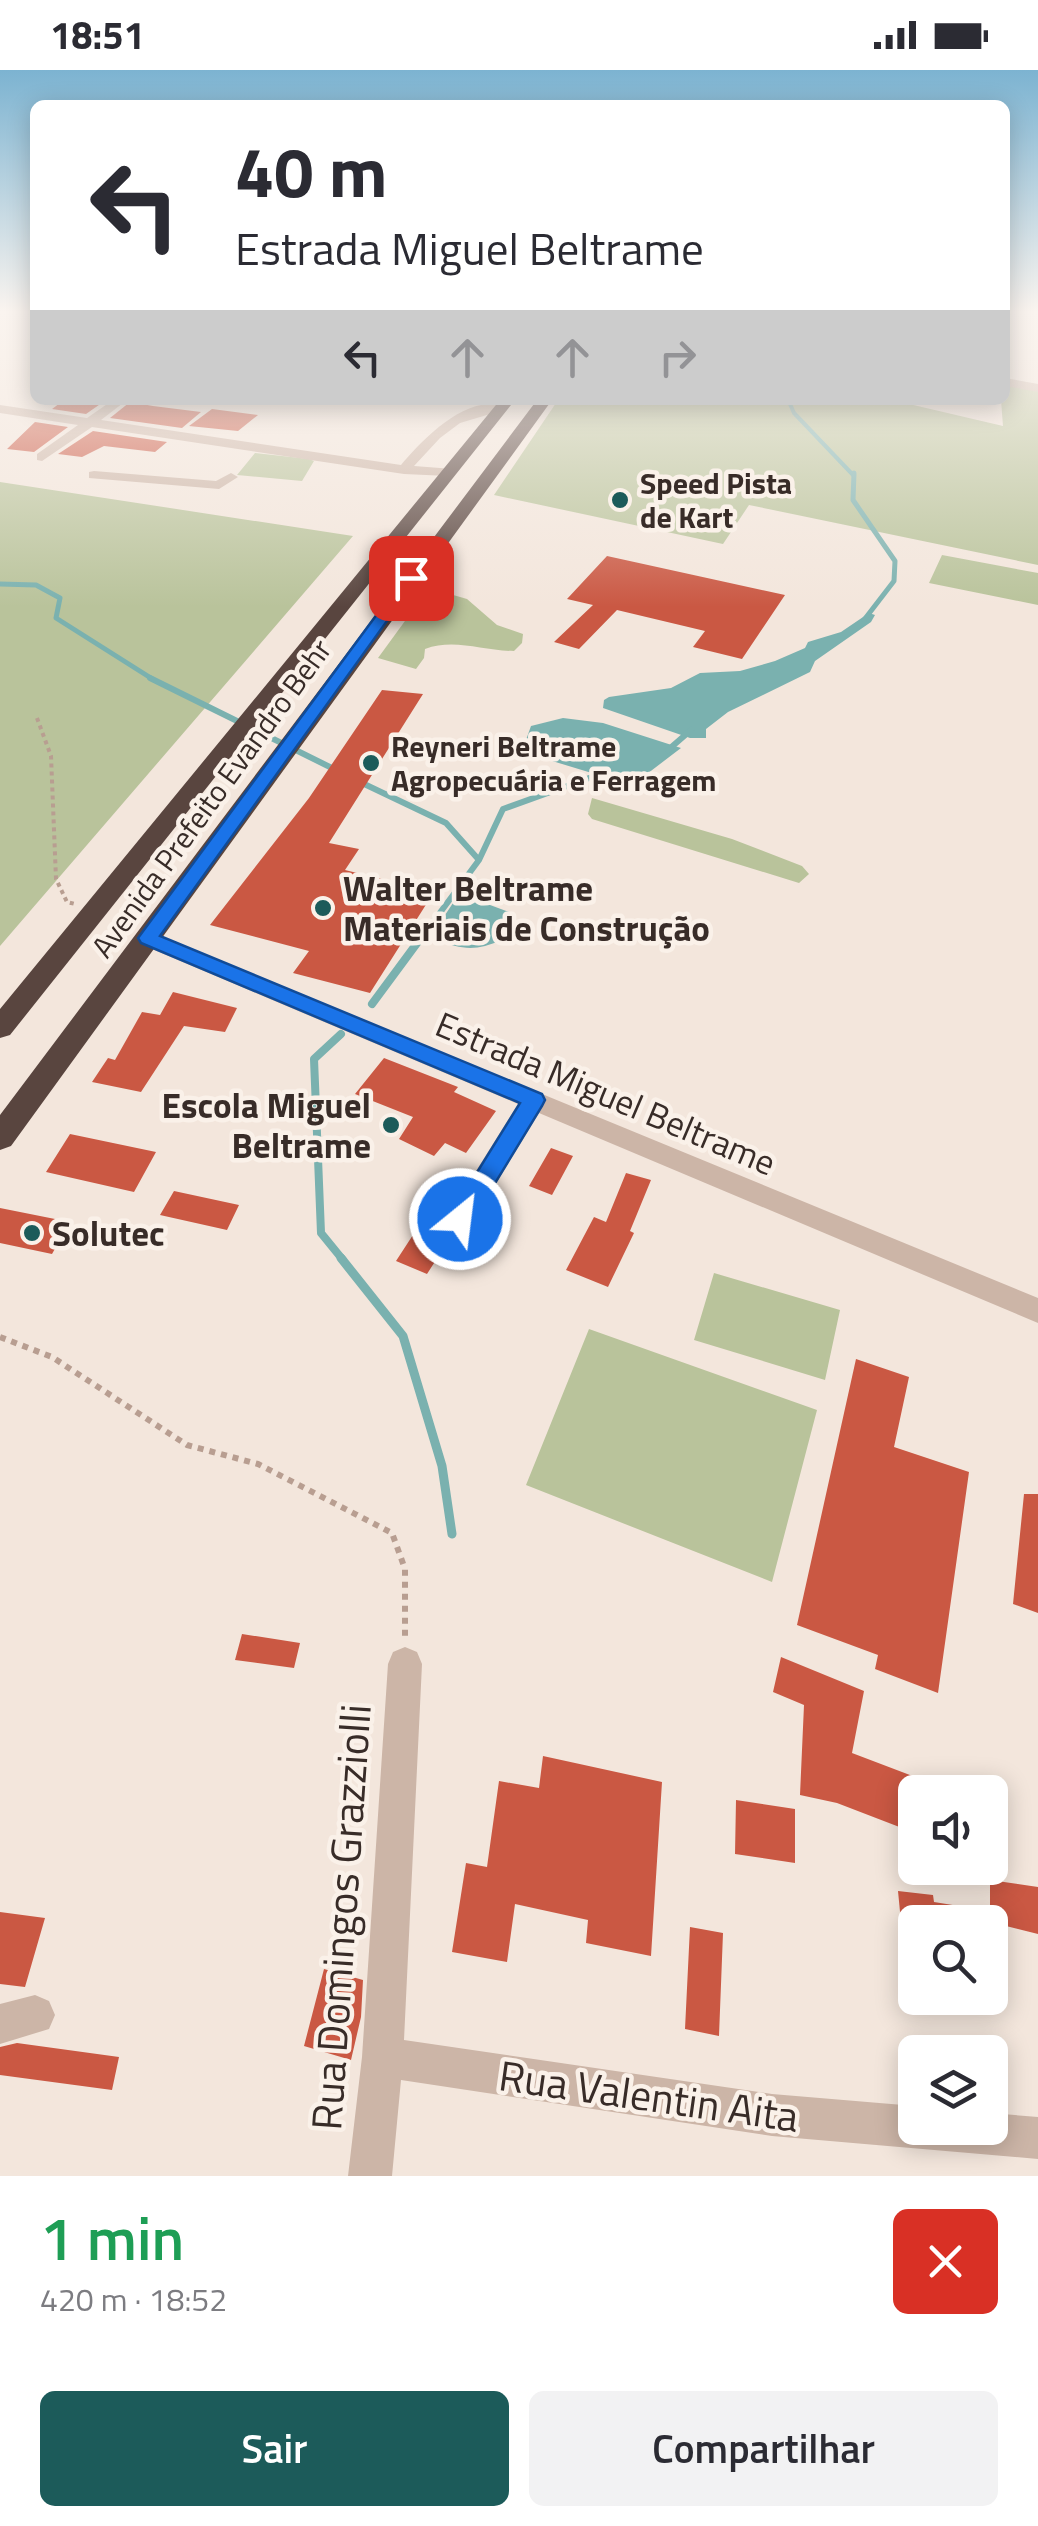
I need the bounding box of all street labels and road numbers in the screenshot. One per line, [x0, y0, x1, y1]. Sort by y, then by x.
street label: Avenida Prefeito Evandro Behr [79, 629, 343, 967]
street label: Estrada Miguel Beltrame [428, 997, 784, 1189]
street label: Rua Domingos Grazziolli [293, 1702, 387, 2132]
street label: Rua Valentin Aita [495, 2042, 803, 2148]

